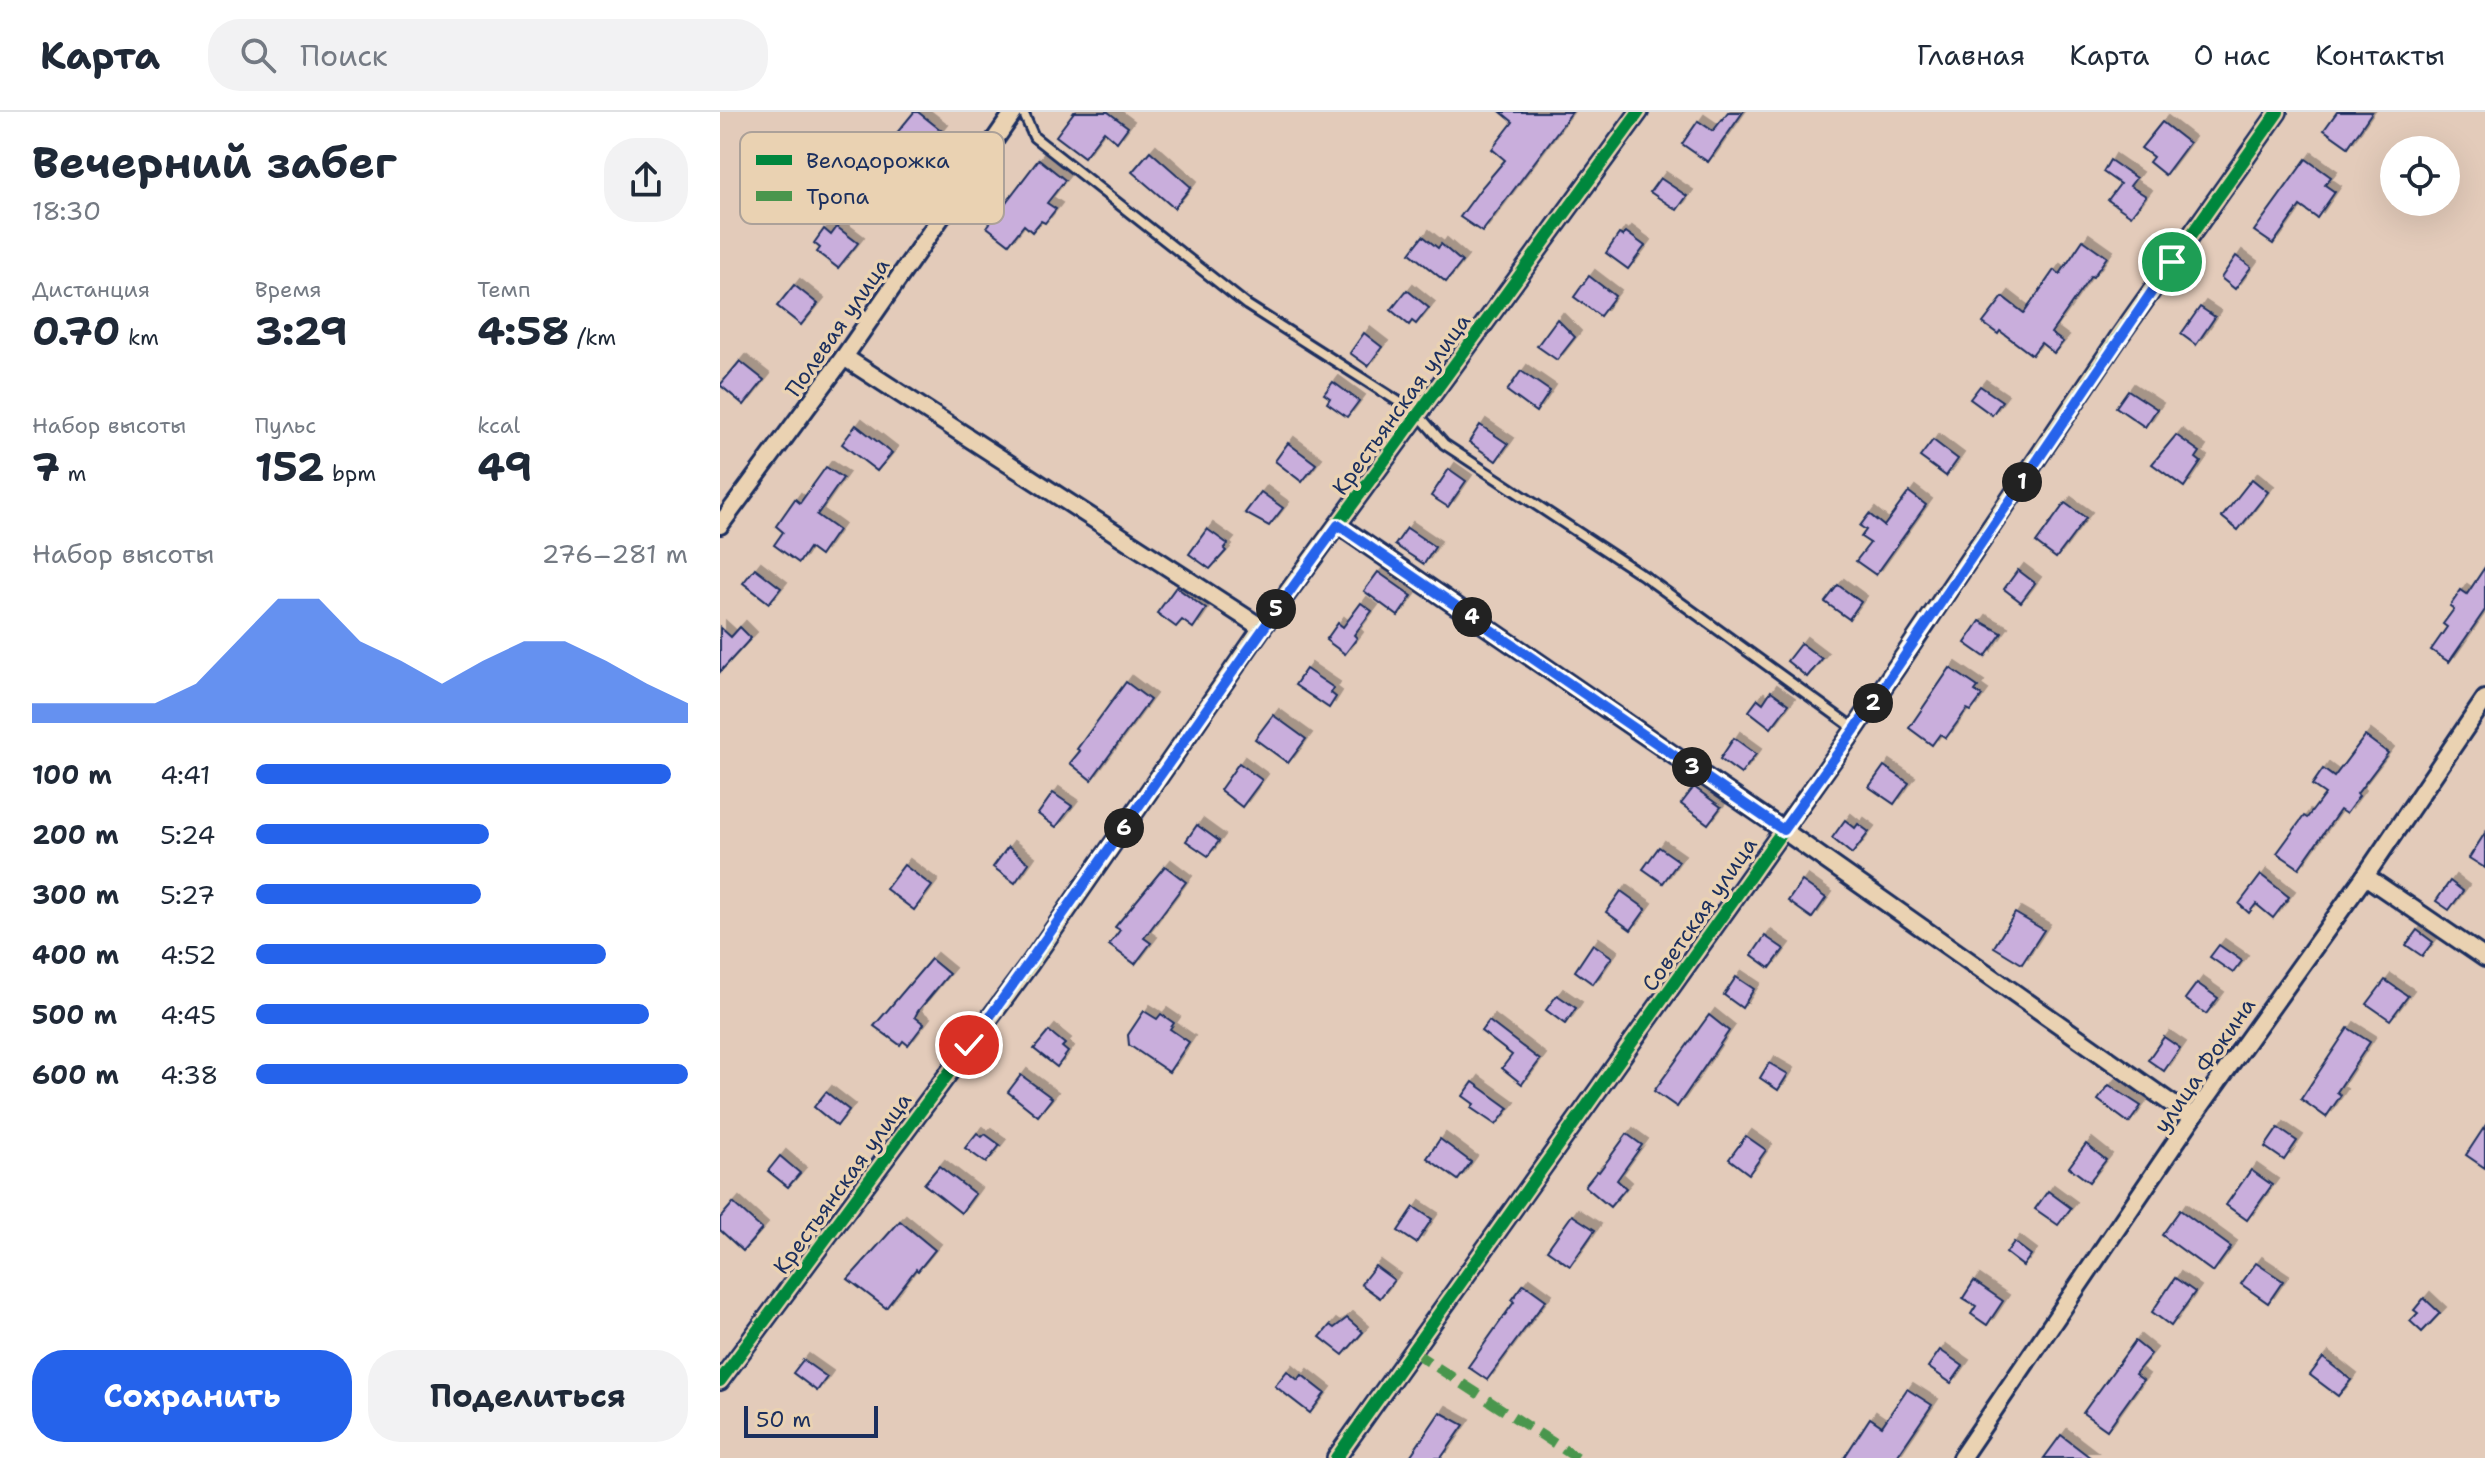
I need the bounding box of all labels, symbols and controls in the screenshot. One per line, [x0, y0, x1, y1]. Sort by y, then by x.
search box [208, 19, 768, 91]
text: Карта [40, 30, 160, 81]
icon: search [236, 33, 280, 77]
text: Поиск [300, 35, 388, 76]
text: Главная [1917, 36, 2025, 74]
text: Карта [2069, 36, 2149, 74]
text: О нас [2193, 36, 2271, 74]
text: Контакты [2315, 36, 2445, 74]
legend [740, 132, 1004, 224]
text: Вечерний забег [32, 133, 397, 192]
map controls [2380, 136, 2460, 216]
button: locate [2380, 136, 2460, 216]
button: share [604, 138, 688, 222]
text: Велодорожка [806, 146, 950, 175]
text: Тропа [806, 182, 870, 211]
text: 18:30 [32, 193, 101, 228]
pin [2138, 228, 2206, 296]
icon: arrive [2150, 240, 2194, 284]
street label: Полевая улица [779, 252, 896, 403]
text: Дистанция [32, 275, 150, 304]
text: Время [255, 275, 322, 304]
text: Темп [477, 275, 531, 304]
text: 0.70 [32, 304, 120, 358]
text: 3:29 [255, 304, 348, 358]
text: 4:58 [477, 304, 569, 358]
street label: Крестьянская улица [1326, 308, 1477, 501]
text: km [120, 323, 159, 352]
text: /km [569, 323, 616, 352]
text: Набор высоты [32, 411, 186, 440]
text: Пульс [255, 411, 316, 440]
text: kcal [477, 411, 520, 440]
text: 7 [32, 440, 60, 494]
text: 152 [255, 440, 324, 494]
text: 49 [477, 440, 532, 494]
text: m [60, 459, 86, 488]
text: bpm [324, 459, 376, 488]
pin: 1 [2002, 462, 2042, 502]
text: 1 [2017, 467, 2027, 496]
text: Набор высоты [32, 536, 214, 571]
text: 276–281 m [541, 536, 688, 571]
pin: 5 [1256, 589, 1296, 629]
text: 5 [1269, 594, 1283, 623]
pin: 4 [1452, 597, 1492, 637]
text: 4 [1464, 602, 1480, 631]
pin: 2 [1853, 683, 1893, 723]
text: 2 [1865, 688, 1881, 717]
pin: 3 [1672, 747, 1712, 787]
text: 3 [1684, 752, 1700, 781]
text: 100 m [32, 757, 112, 792]
text: 4:41 [160, 757, 211, 792]
pin: 6 [1104, 808, 1144, 848]
text: 6 [1116, 813, 1132, 842]
text: 200 m [32, 817, 119, 852]
text: 5:24 [160, 817, 215, 852]
street label: Советская улица [1635, 831, 1764, 997]
text: 300 m [32, 877, 119, 912]
text: 5:27 [160, 877, 215, 912]
text: 400 m [32, 937, 119, 972]
text: 4:52 [160, 937, 216, 972]
street label: улица Фокина [2147, 992, 2262, 1139]
text: 500 m [32, 997, 117, 1032]
text: 4:45 [160, 997, 216, 1032]
pin [935, 1011, 1003, 1079]
icon: check [947, 1023, 991, 1067]
text: 600 m [32, 1057, 119, 1092]
text: 4:38 [160, 1057, 219, 1092]
street label: Крестьянская улица [767, 1087, 918, 1280]
button: Сохранить [32, 1350, 352, 1442]
button: Поделиться [368, 1350, 688, 1442]
scale bar [744, 1402, 878, 1438]
text: 50 m [756, 1405, 811, 1434]

